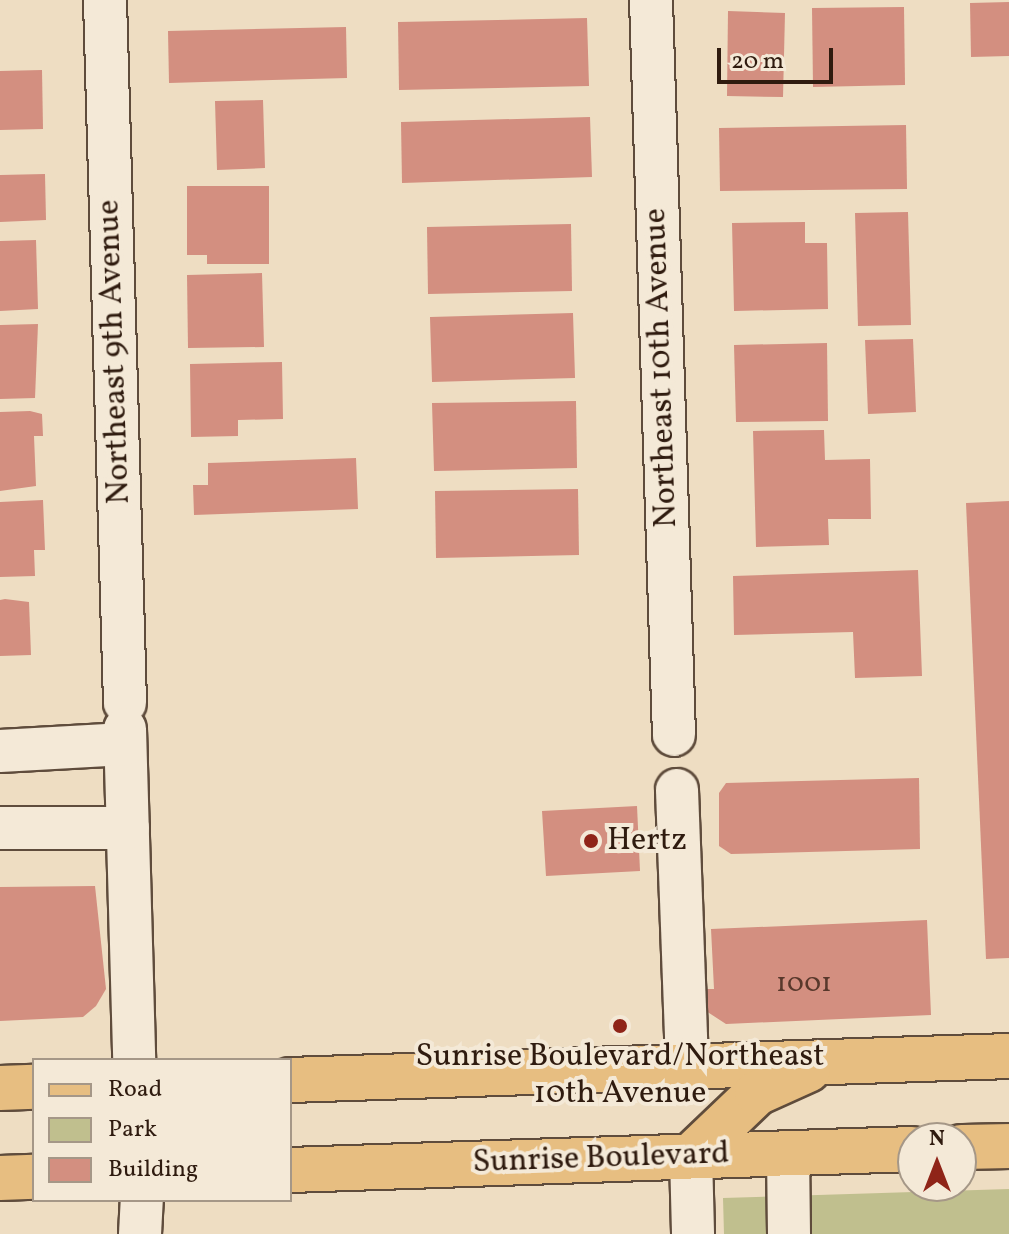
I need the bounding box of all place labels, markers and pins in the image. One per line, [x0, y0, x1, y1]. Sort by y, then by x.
place label: Hertz [607, 822, 687, 860]
marker: Hertz [582, 832, 600, 850]
marker: Sunrise Boulevard/Northeast 10th Avenue [611, 1017, 629, 1035]
place label: Sunrise Boulevard/Northeast 10th Avenue [415, 1039, 825, 1114]

